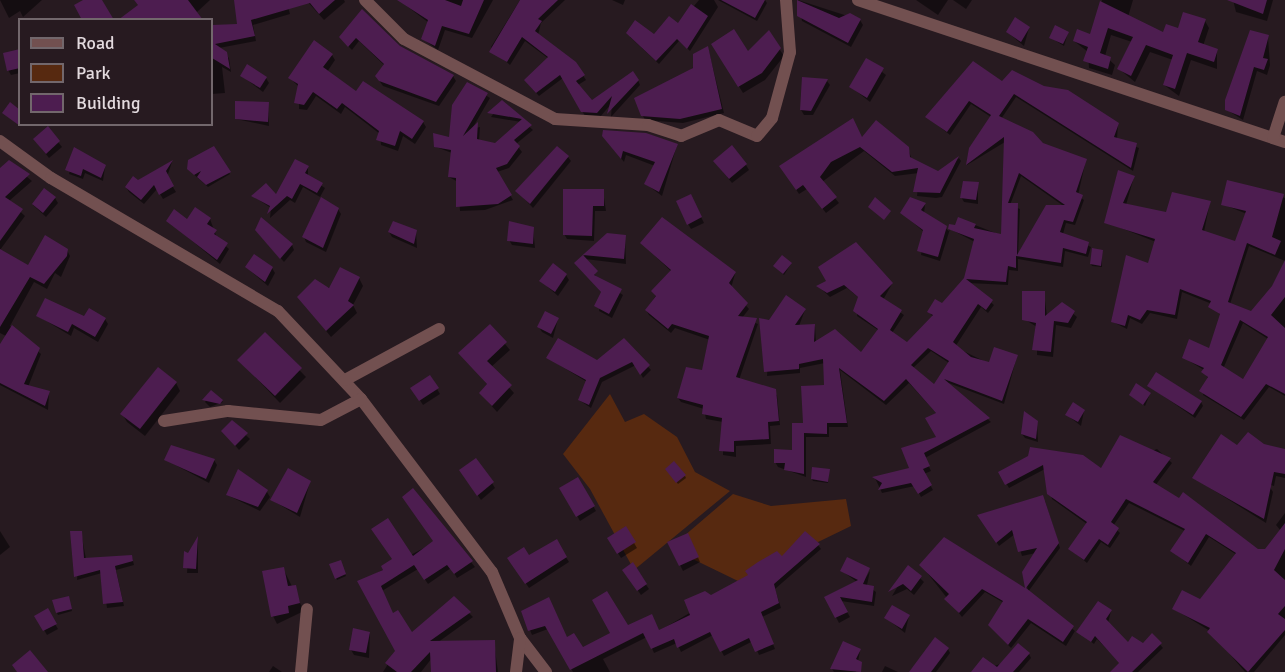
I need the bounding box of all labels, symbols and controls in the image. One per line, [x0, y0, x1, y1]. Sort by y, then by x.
legend [18, 18, 213, 126]
text: Road [76, 32, 115, 54]
text: Park [76, 62, 111, 84]
text: Building [76, 92, 140, 114]

